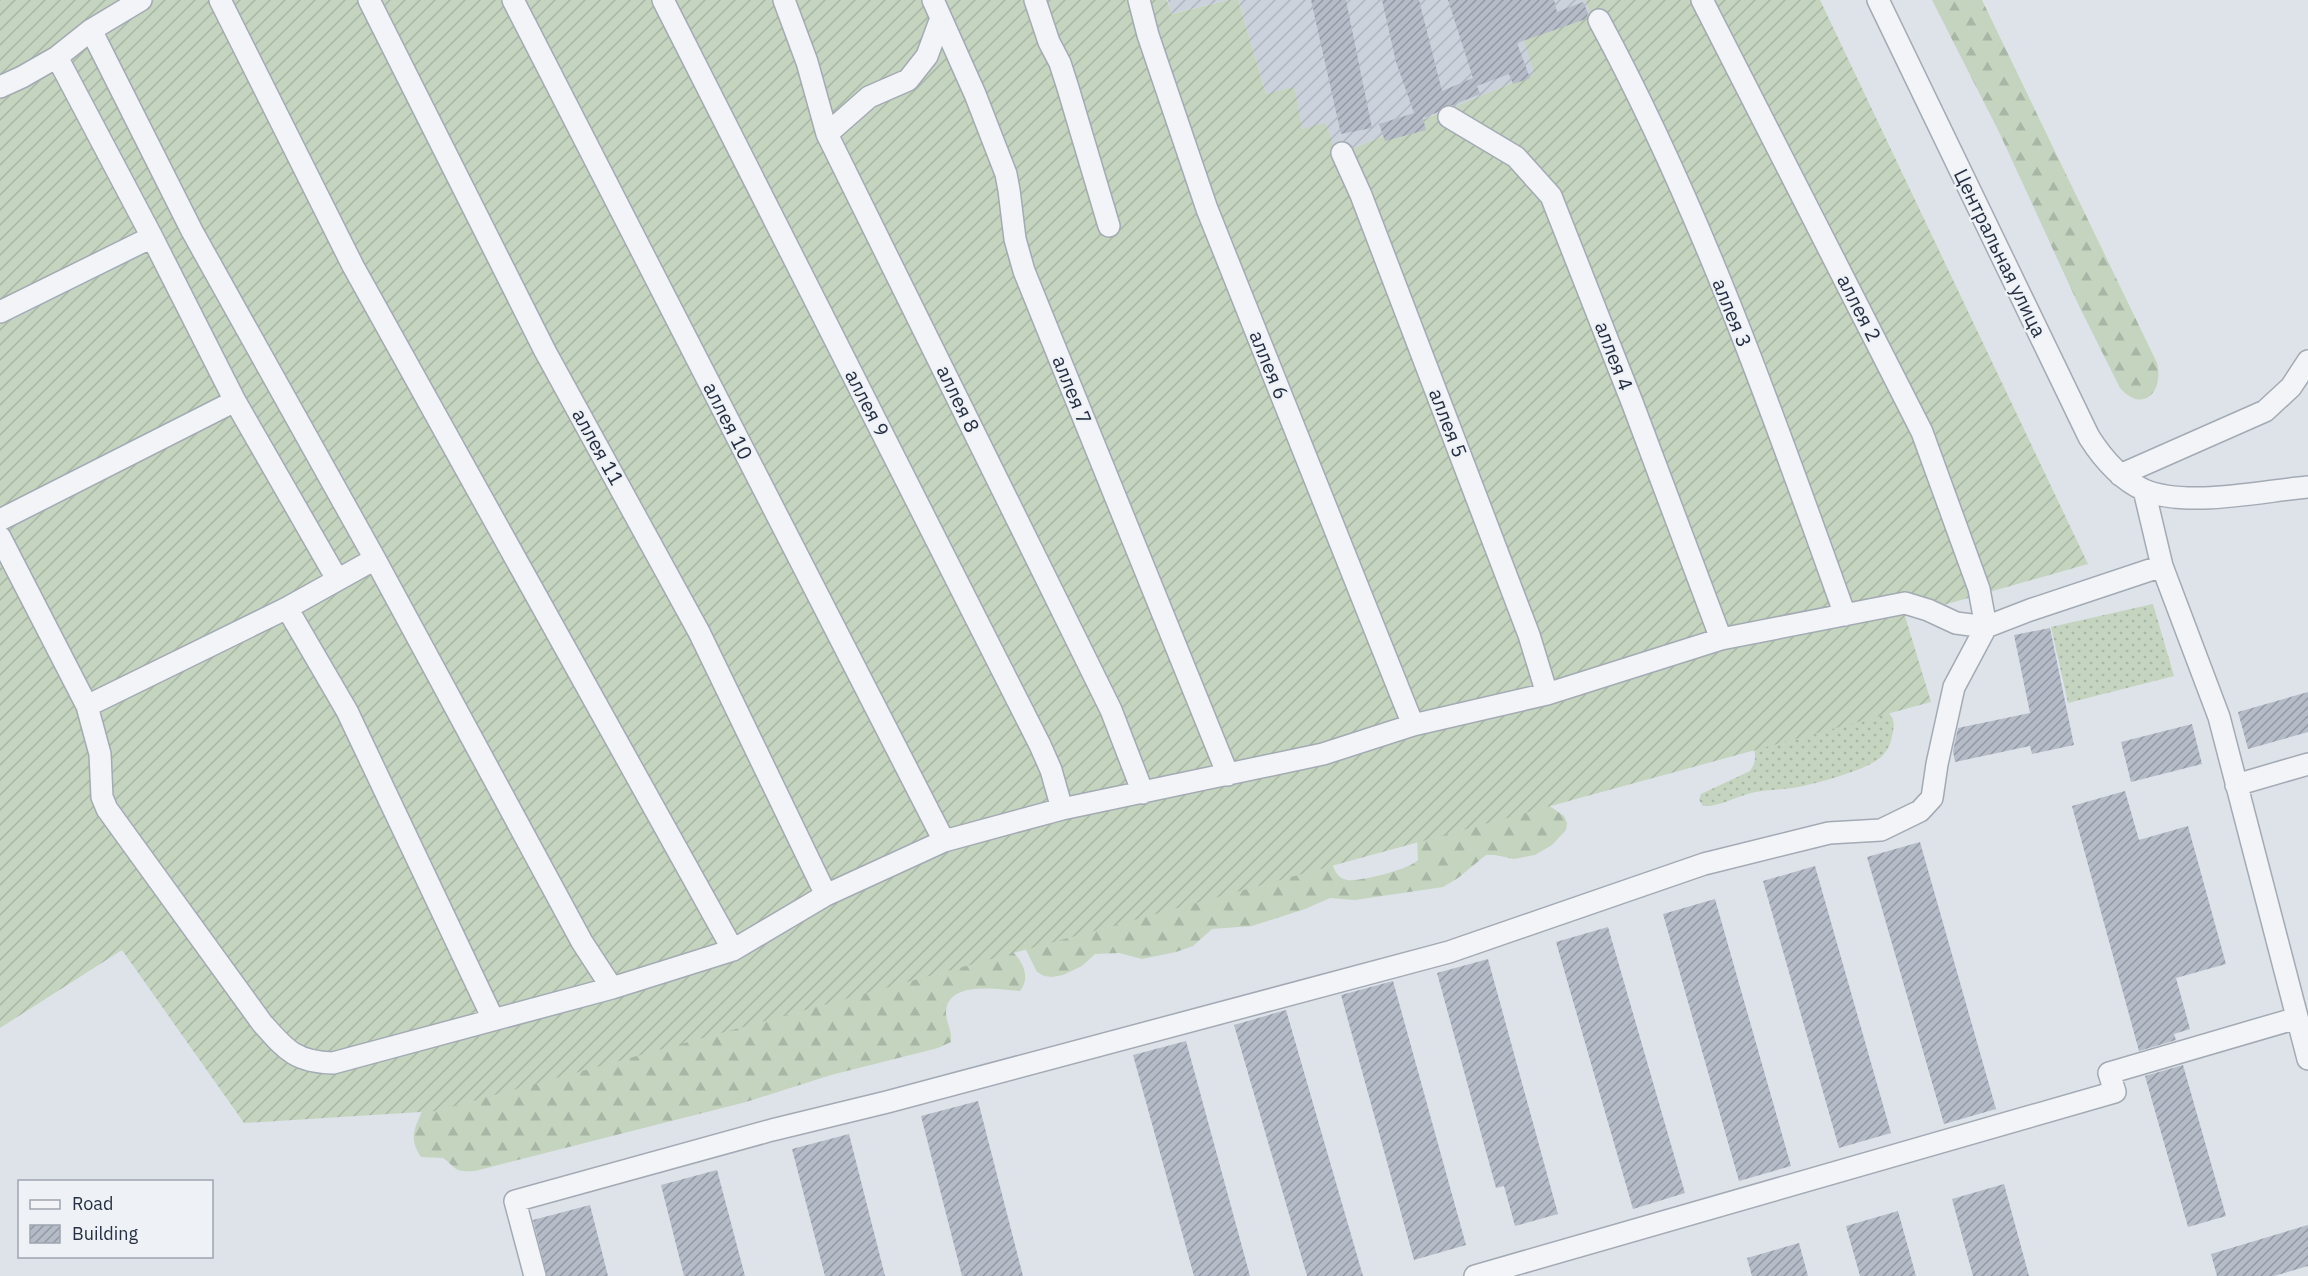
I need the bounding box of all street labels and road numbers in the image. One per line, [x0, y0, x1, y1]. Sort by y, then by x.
street label: Центральная улица [1948, 164, 2053, 342]
street label: аллея 2 [1831, 270, 1888, 346]
street label: аллея 3 [1706, 274, 1758, 351]
street label: аллея 4 [1589, 317, 1640, 394]
street label: аллея 6 [1243, 326, 1295, 403]
street label: аллея 7 [1046, 351, 1098, 428]
street label: аллея 8 [931, 361, 986, 437]
street label: аллея 9 [839, 365, 896, 441]
street label: аллея 10 [697, 377, 760, 464]
street label: аллея 5 [1423, 384, 1474, 461]
street label: аллея 11 [566, 404, 631, 490]

